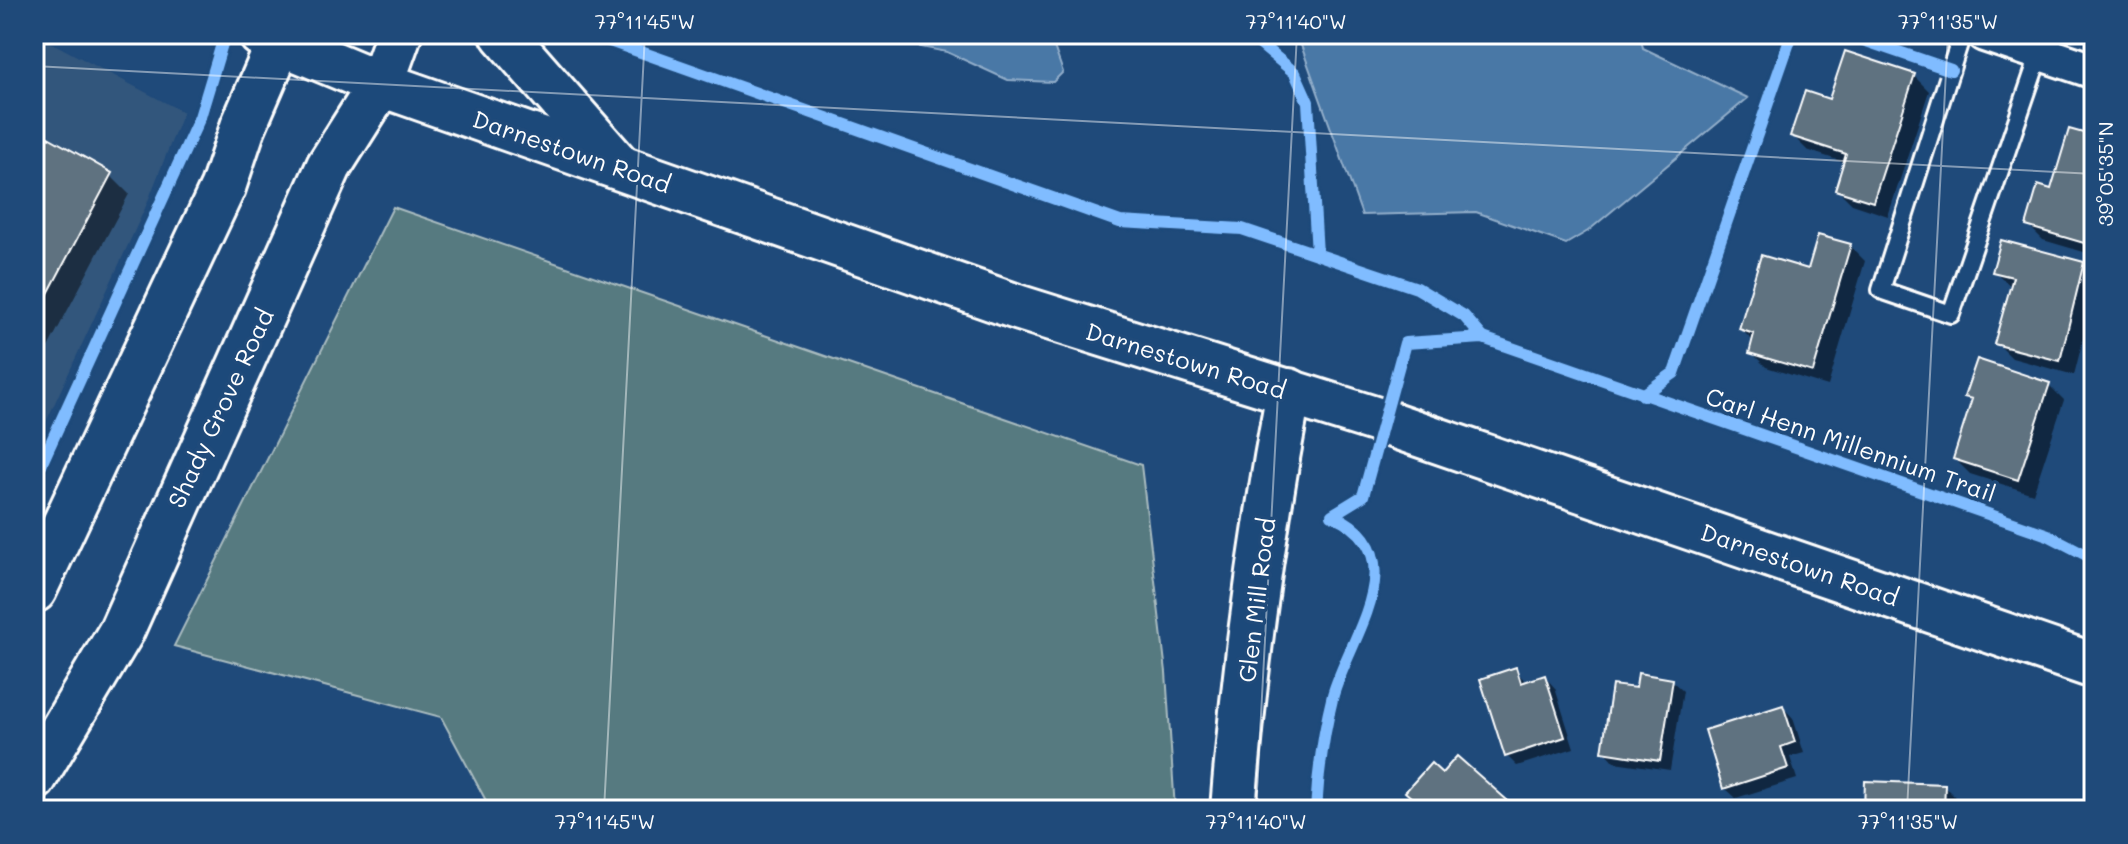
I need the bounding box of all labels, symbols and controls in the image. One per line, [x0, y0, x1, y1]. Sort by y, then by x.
text: 77°11'45"W [595, 8, 695, 34]
text: 77°11'40"W [1246, 8, 1346, 34]
text: 77°11'35"W [1898, 8, 1998, 34]
street label: Darnestown Road [469, 103, 675, 199]
text: 39°05'35"N [2092, 122, 2118, 226]
street label: Shady Grove Road [160, 303, 280, 513]
street label: Darnestown Road [1082, 315, 1290, 405]
street label: Carl Henn Millennium Trail [1702, 380, 2000, 508]
street label: Glen Mill Road [1231, 516, 1281, 684]
street label: Darnestown Road [1697, 516, 1903, 612]
text: 77°11'45"W [555, 808, 655, 834]
text: 77°11'40"W [1206, 808, 1306, 834]
text: 77°11'35"W [1858, 808, 1958, 834]

